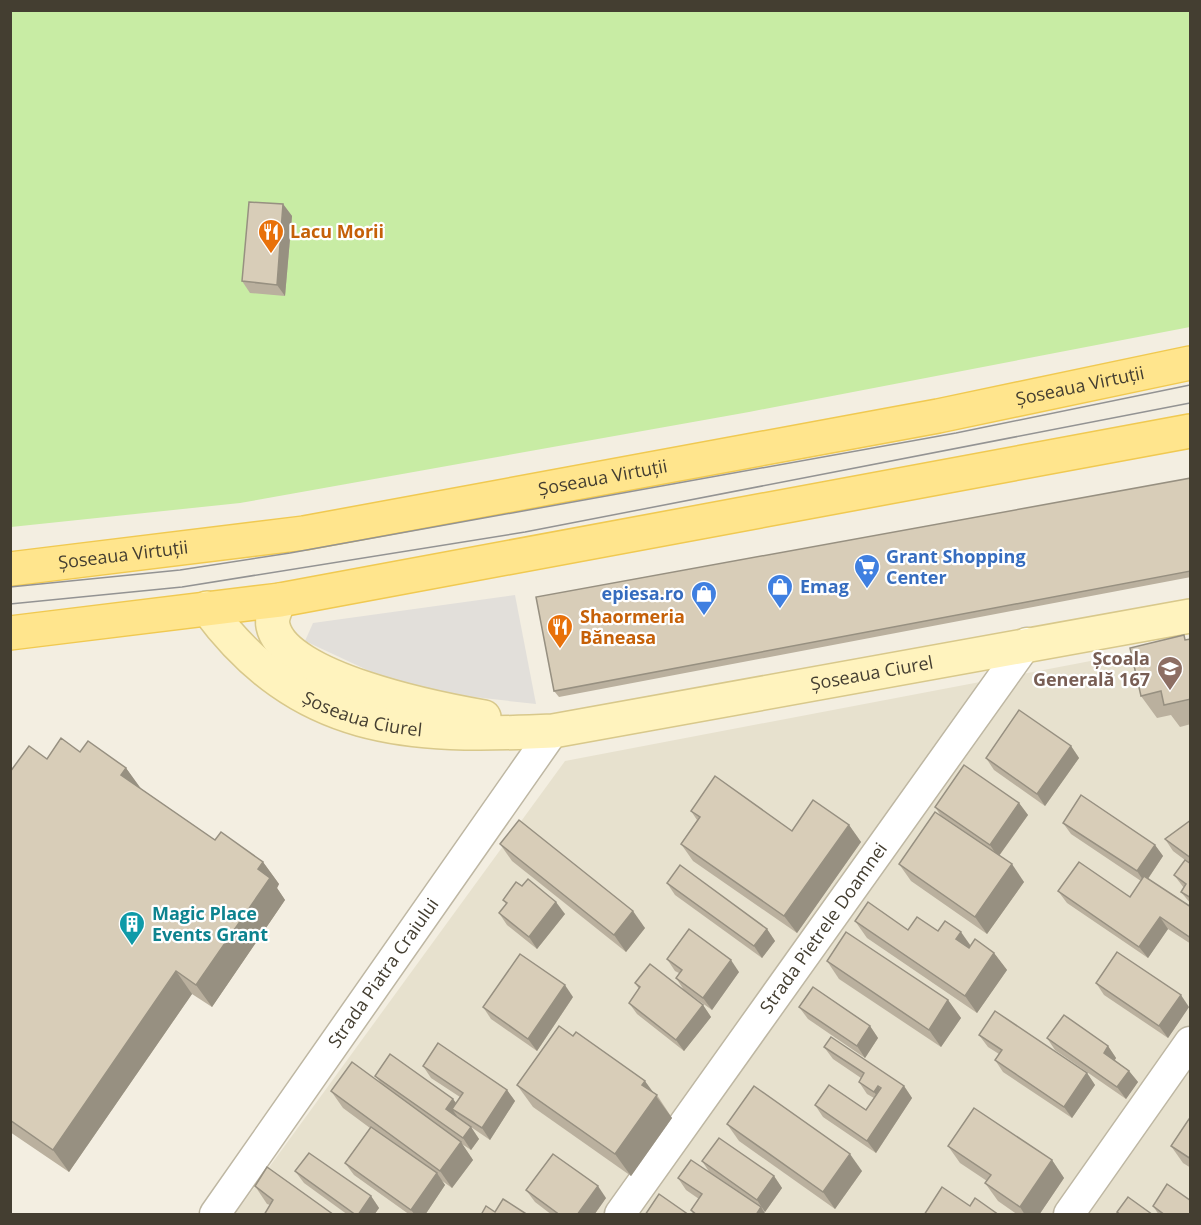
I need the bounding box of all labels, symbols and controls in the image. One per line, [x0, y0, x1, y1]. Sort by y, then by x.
restaurant icon: Lacu Morii [256, 217, 286, 255]
place label: Lacu Morii [290, 219, 384, 243]
street label: Șoseaua Virtuții [1013, 360, 1146, 410]
street label: Șoseaua Virtuții [536, 453, 669, 501]
street label: Șoseaua Virtuții [57, 534, 189, 574]
place label: Grant Shopping Center [886, 544, 1026, 589]
supermarket icon: Grant Shopping Center [852, 552, 882, 590]
shop icon: Emag [765, 572, 795, 610]
place label: Emag [800, 574, 849, 598]
shop icon: epiesa.ro [689, 579, 719, 617]
place label: epiesa.ro [602, 581, 684, 605]
place label: Shaormeria Băneasa [580, 604, 685, 649]
restaurant icon: Shaormeria Băneasa [545, 612, 575, 650]
place label: Școala Generală 167 [1033, 646, 1150, 691]
street label: Șoseaua Ciurel [808, 650, 935, 695]
school or university icon: Școala Generală 167 [1155, 654, 1185, 692]
street label: Șoseaua Ciurel [299, 685, 423, 741]
street label: Strada Pietrele Doamnei [754, 837, 892, 1018]
street label: Strada Piatra Craiului [322, 893, 444, 1052]
place label: Magic Place Events Grant [152, 901, 268, 946]
building icon: Magic Place Events Grant [117, 909, 147, 947]

